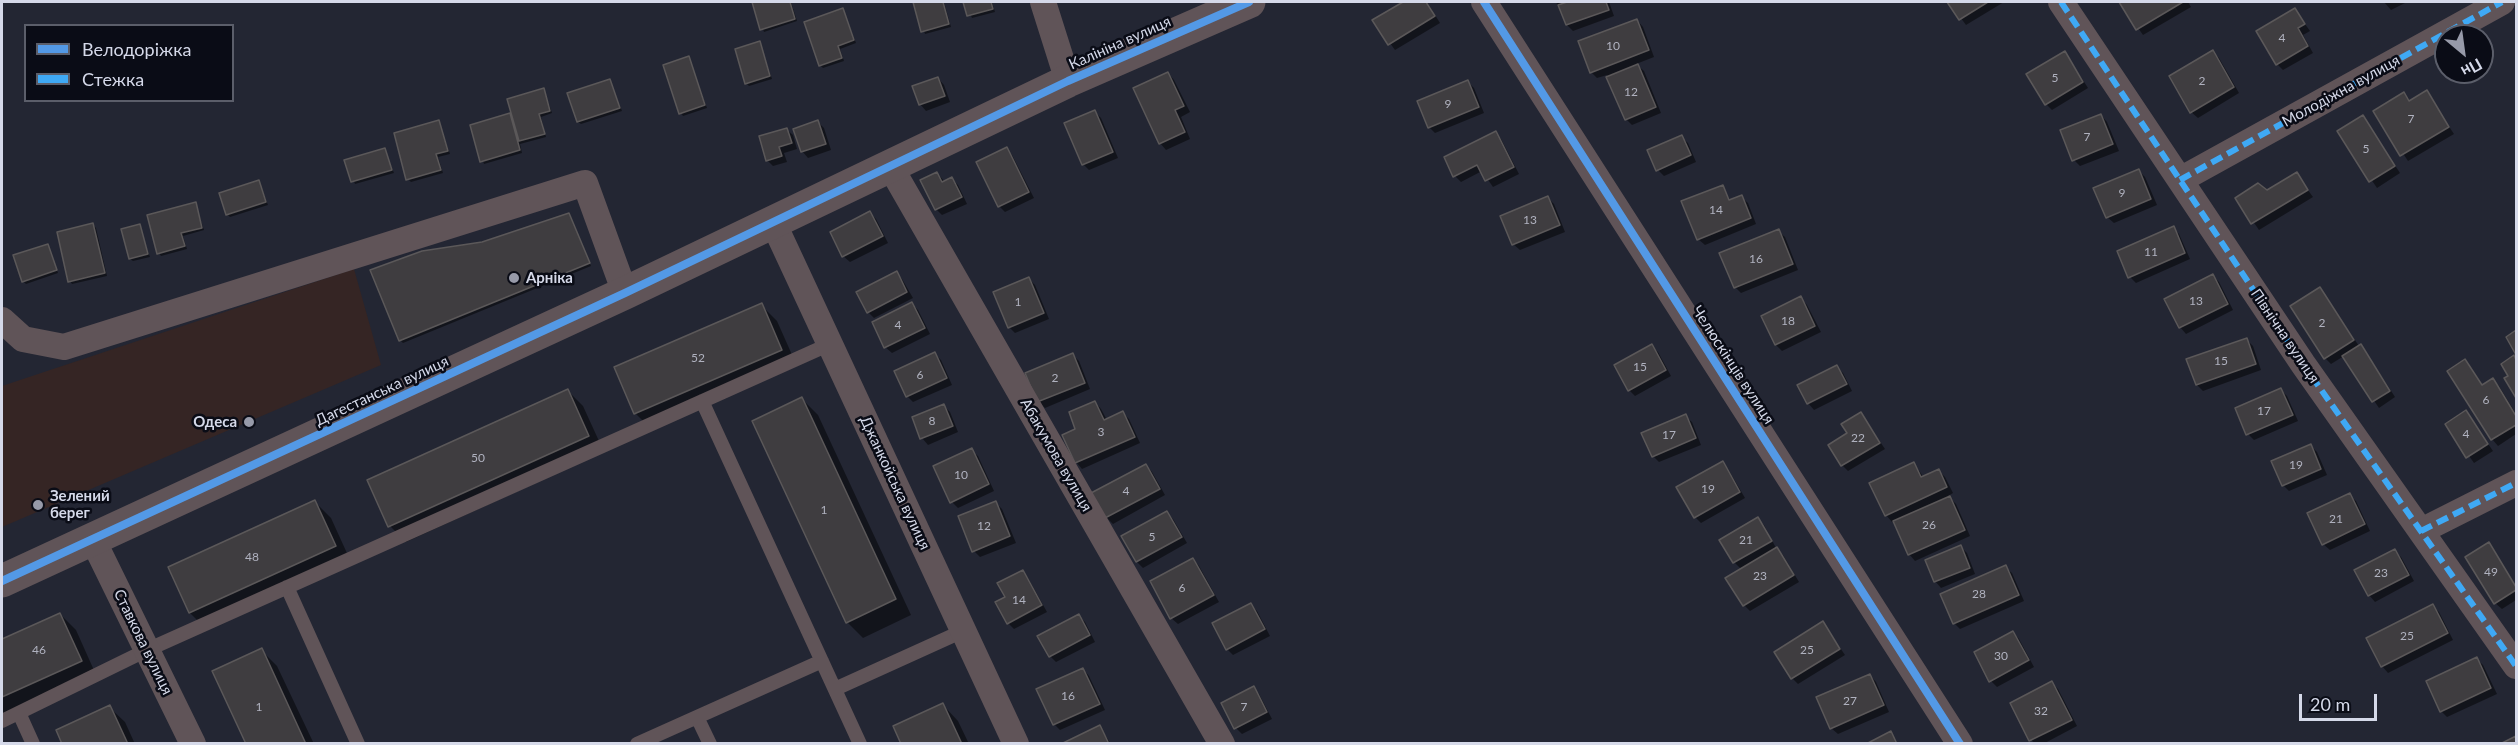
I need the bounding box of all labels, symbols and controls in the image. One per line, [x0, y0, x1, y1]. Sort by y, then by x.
street label: Калініна вулиця [1066, 12, 1174, 74]
legend [24, 24, 234, 102]
north arrow [2434, 24, 2494, 84]
house number: 4 [2279, 31, 2285, 45]
text: Велодоріжка [82, 38, 191, 60]
house number: 10 [1606, 39, 1620, 53]
street label: Молодіжна вулиця [2279, 51, 2403, 131]
text: Пн [2458, 55, 2486, 82]
text: Стежка [82, 68, 144, 90]
house number: 5 [2052, 71, 2058, 85]
house number: 2 [2199, 74, 2205, 88]
house number: 12 [1624, 85, 1638, 99]
house number: 9 [1445, 97, 1451, 111]
house number: 7 [2408, 112, 2414, 126]
house number: 7 [2084, 130, 2090, 144]
house number: 5 [2363, 142, 2369, 156]
house number: 9 [2119, 186, 2125, 200]
house number: 14 [1709, 203, 1723, 217]
house number: 13 [1523, 213, 1537, 227]
house number: 11 [2144, 245, 2158, 259]
house number: 16 [1749, 252, 1763, 266]
place label: Арніка [526, 269, 573, 287]
marker: Арніка [507, 271, 521, 285]
street label: Північна вулиця [2247, 286, 2323, 386]
house number: 13 [2189, 294, 2203, 308]
house number: 1 [1015, 295, 1021, 309]
street label: Челюскінців вулиця [1688, 303, 1778, 427]
house number: 18 [1781, 314, 1795, 328]
house number: 2 [2319, 316, 2325, 330]
house number: 4 [895, 318, 901, 332]
house number: 52 [691, 351, 705, 365]
street label: Дагестанська вулиця [312, 352, 452, 430]
house number: 15 [2214, 354, 2228, 368]
house number: 15 [1633, 360, 1647, 374]
house number: 6 [917, 368, 923, 382]
house number: 2 [1052, 371, 1058, 385]
house number: 6 [2483, 393, 2489, 407]
street label: Абакумова вулиця [1016, 395, 1096, 515]
house number: 17 [2257, 404, 2271, 418]
place label: Одеса [193, 413, 237, 431]
street label: Джанкойська вулиця [856, 413, 934, 553]
house number: 8 [929, 414, 935, 428]
marker: Одеса [242, 415, 256, 429]
house number: 3 [1098, 425, 1104, 439]
house number: 4 [2463, 427, 2469, 441]
house number: 17 [1662, 428, 1676, 442]
house number: 22 [1851, 431, 1865, 445]
house number: 50 [471, 451, 485, 465]
house number: 19 [2289, 458, 2303, 472]
house number: 10 [954, 468, 968, 482]
house number: 19 [1701, 482, 1715, 496]
house number: 4 [1123, 484, 1129, 498]
place label: Зелений берег [50, 487, 110, 522]
marker: Зелений берег [31, 498, 45, 512]
house number: 1 [821, 503, 827, 517]
house number: 21 [2329, 512, 2343, 526]
house number: 26 [1922, 518, 1936, 532]
house number: 12 [977, 519, 991, 533]
house number: 5 [1149, 530, 1155, 544]
house number: 21 [1739, 533, 1753, 547]
house number: 48 [245, 550, 259, 564]
house number: 49 [2484, 565, 2498, 579]
house number: 23 [2374, 566, 2388, 580]
house number: 23 [1753, 569, 1767, 583]
house number: 6 [1179, 581, 1185, 595]
street label: Ставкова вулиця [110, 586, 176, 698]
house number: 28 [1972, 587, 1986, 601]
house number: 14 [1012, 593, 1026, 607]
house number: 25 [2400, 629, 2414, 643]
house number: 46 [32, 643, 46, 657]
house number: 25 [1800, 643, 1814, 657]
house number: 30 [1994, 649, 2008, 663]
scale bar [2302, 682, 2380, 720]
house number: 16 [1061, 689, 1075, 703]
text: 20 m [2310, 693, 2350, 715]
house number: 27 [1843, 694, 1857, 708]
house number: 1 [256, 700, 262, 714]
house number: 7 [1241, 700, 1247, 714]
house number: 32 [2034, 704, 2048, 718]

